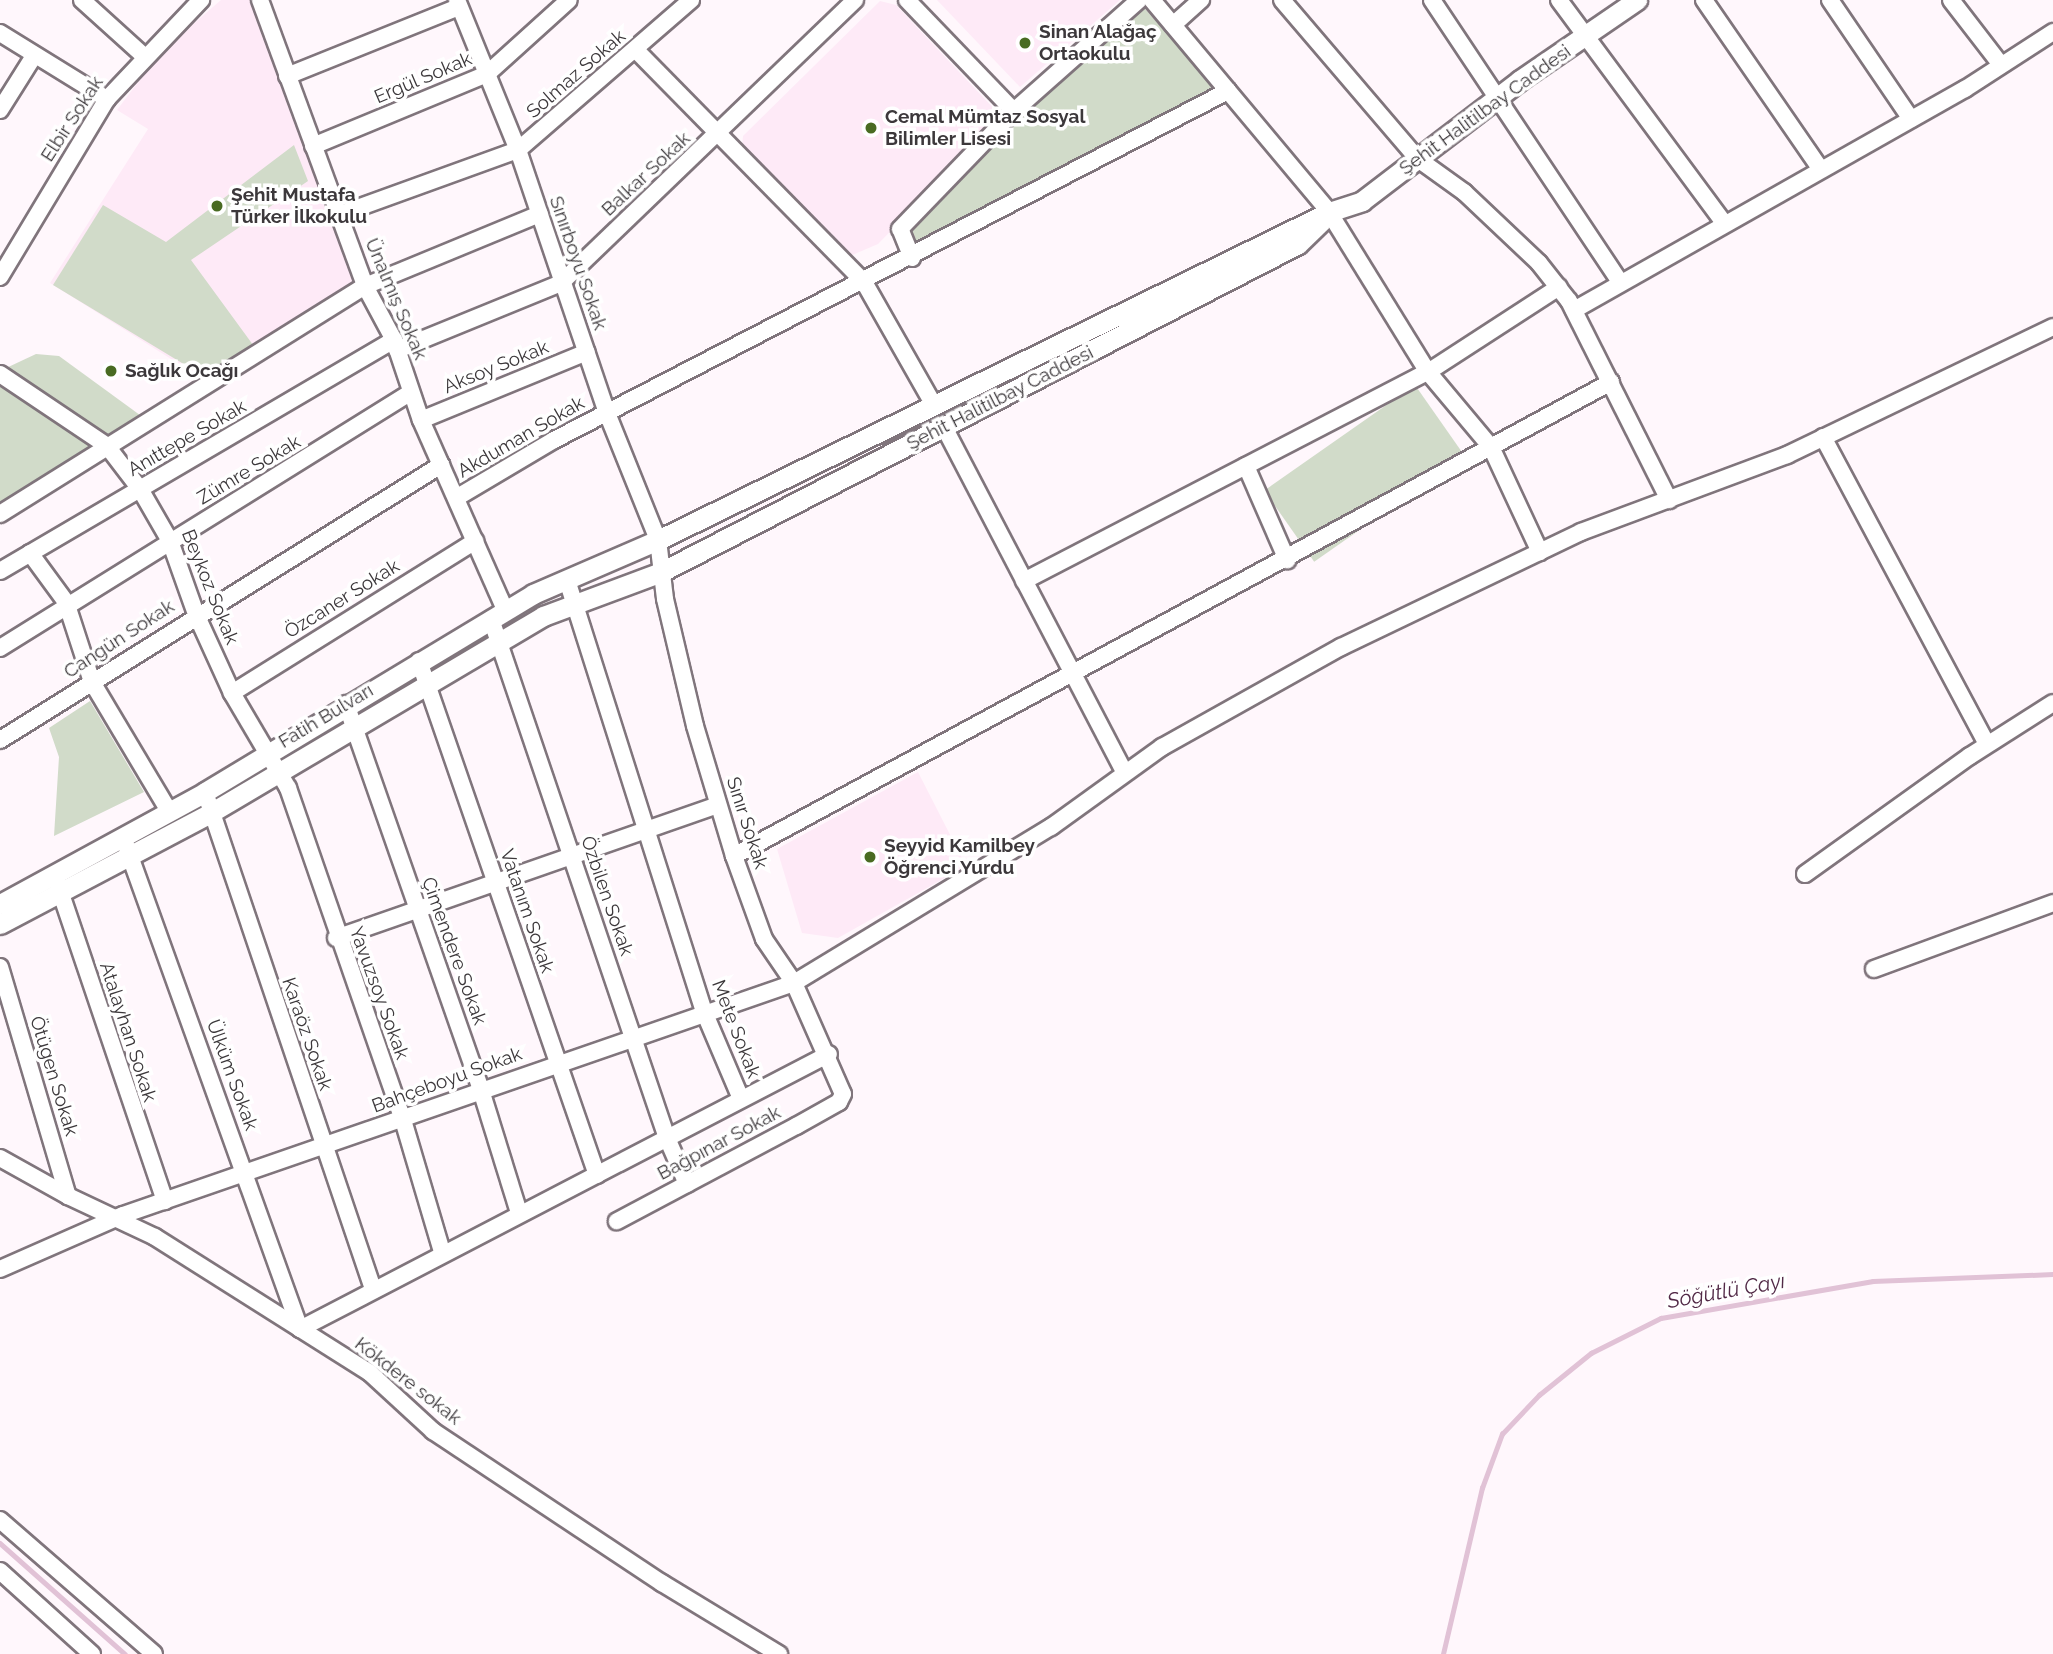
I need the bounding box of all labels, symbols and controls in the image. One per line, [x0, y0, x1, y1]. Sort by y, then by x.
place label: Sinan Alağaç Ortaokulu [1039, 21, 1157, 65]
street label: Solmaz Sokak [522, 25, 630, 123]
marker: Sinan Alağaç Ortaokulu [1017, 35, 1033, 51]
street label: Şehit Halitilbay Caddesi [1395, 40, 1575, 180]
street label: Ergül Sokak [371, 47, 475, 109]
street label: Elbir Sokak [36, 72, 108, 166]
place label: Cemal Mümtaz Sosyal Bilimler Lisesi [885, 106, 1086, 150]
marker: Cemal Mümtaz Sosyal Bilimler Lisesi [863, 120, 879, 136]
street label: Balkar Sokak [597, 127, 695, 221]
place label: Şehit Mustafa Türker İlkokulu [231, 184, 367, 228]
street label: Sınırboyu Sokak [544, 193, 612, 333]
marker: Şehit Mustafa Türker İlkokulu [209, 198, 225, 214]
street label: Ünalmış Sokak [360, 235, 432, 363]
street label: Aksoy Sokak [440, 336, 552, 398]
street label: Şehit Halitilbay Caddesi [903, 341, 1097, 455]
place label: Sağlık Ocağı [125, 360, 238, 382]
marker: Sağlık Ocağı [103, 363, 119, 379]
street label: Akduman Sokak [454, 391, 588, 483]
street label: Anıttepe Sokak [124, 395, 250, 481]
street label: Zümre Sokak [193, 430, 305, 510]
street label: Beykoz Sokak [177, 526, 243, 648]
street label: Özcaner Sokak [280, 555, 404, 643]
street label: Cangün Sokak [60, 595, 178, 683]
street label: Fatih Bulvarı [274, 679, 378, 753]
street label: Sınır Sokak [721, 774, 773, 872]
street label: Özbilen Sokak [576, 833, 638, 959]
place label: Seyyid Kamilbey Öğrenci Yurdu [884, 835, 1035, 879]
street label: Vatanım Sokak [495, 846, 559, 976]
marker: Seyyid Kamilbey Öğrenci Yurdu [862, 849, 878, 865]
street label: Çimendere Sokak [417, 874, 491, 1028]
street label: Yavuzsoy Sokak [344, 923, 414, 1063]
street label: Atalayhan Sokak [95, 959, 161, 1105]
street label: Karaöz Sokak [277, 974, 337, 1094]
street label: Mete Sokak [707, 977, 765, 1081]
street label: Ötügen Sokak [25, 1013, 83, 1139]
street label: Ülküm Sokak [201, 1016, 263, 1134]
street label: Bahçeboyu Sokak [369, 1042, 525, 1118]
street label: Bağpınar Sokak [653, 1101, 785, 1185]
water label: Söğütlü Çayı [1665, 1268, 1787, 1314]
street label: Kökdere sokak [350, 1332, 466, 1430]

